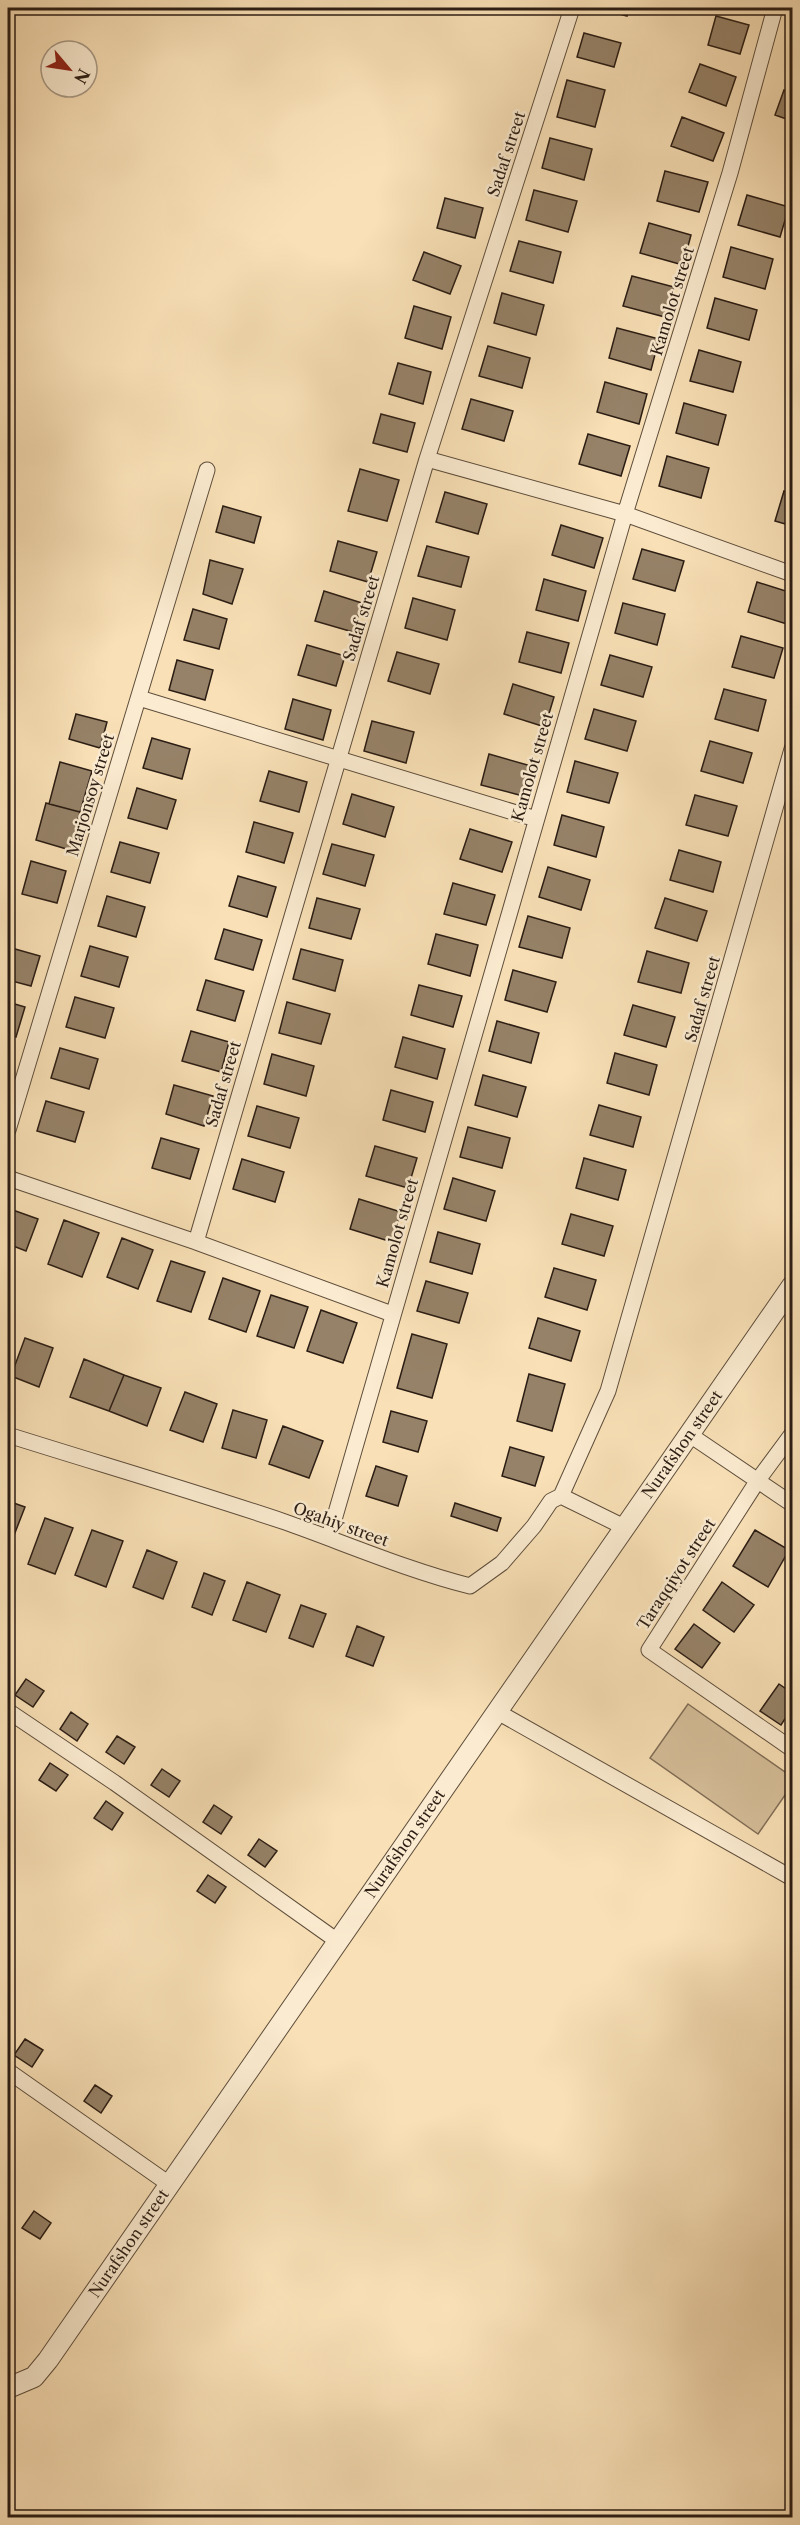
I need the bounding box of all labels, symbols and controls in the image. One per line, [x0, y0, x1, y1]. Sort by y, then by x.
north arrow [39, 39, 99, 99]
text: N [70, 65, 94, 87]
street label: Sadaf street [483, 108, 529, 199]
street label: Kamolot street [646, 244, 698, 358]
street label: Sadaf street [338, 572, 384, 663]
street label: Kamolot street [507, 710, 557, 824]
street label: Marjonsoy street [62, 731, 118, 859]
street label: Sadaf street [680, 953, 724, 1044]
street label: Sadaf street [201, 1038, 245, 1129]
street label: Kamolot street [372, 1176, 422, 1290]
street label: Nurafshon street [637, 1386, 727, 1502]
street label: Ogahiy street [291, 1497, 392, 1551]
street label: Taraqqiyot street [633, 1514, 720, 1633]
street label: Nurafshon street [360, 1785, 449, 1901]
street label: Nurafshon street [84, 2185, 173, 2301]

